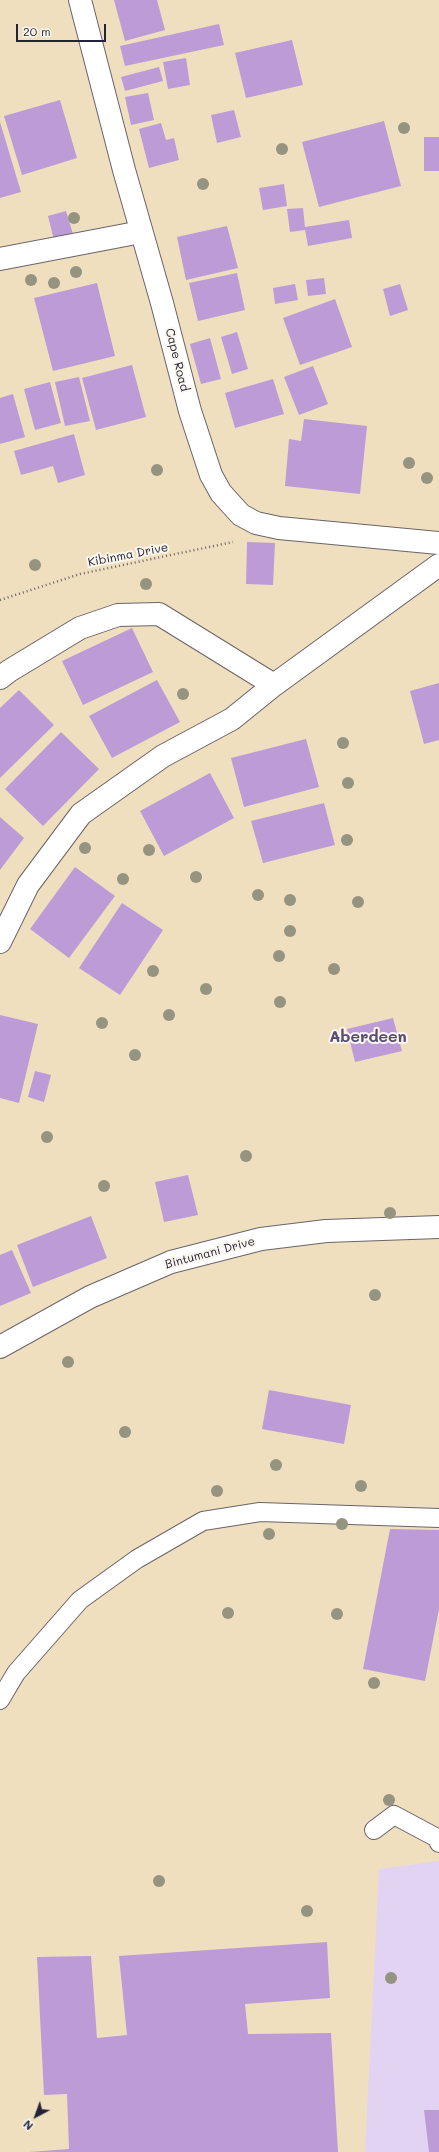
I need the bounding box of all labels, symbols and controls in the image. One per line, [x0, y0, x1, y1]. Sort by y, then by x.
scale bar [18, 16, 108, 42]
text: 20 m [23, 23, 51, 39]
street label: Cape Road [162, 327, 192, 393]
street label: Kibinma Drive [87, 540, 169, 570]
district label: Aberdeen [329, 1027, 407, 1047]
street label: Bintumani Drive [163, 1234, 257, 1272]
north arrow [16, 2096, 56, 2136]
text: N [20, 2117, 36, 2134]

